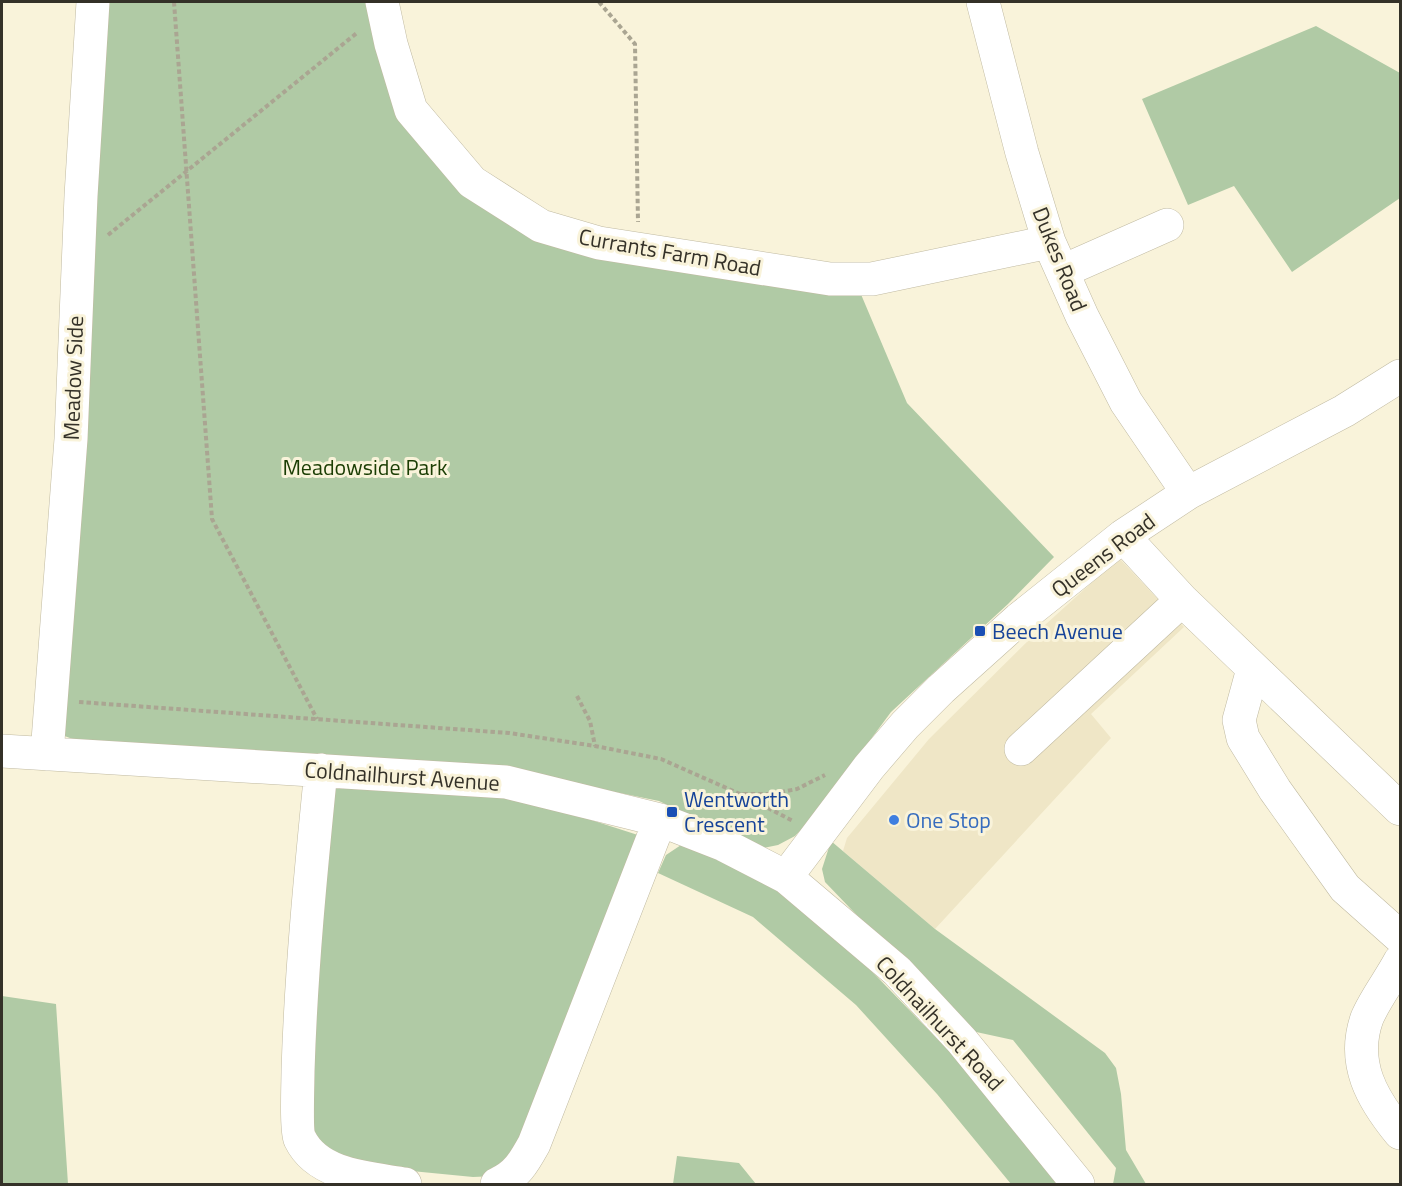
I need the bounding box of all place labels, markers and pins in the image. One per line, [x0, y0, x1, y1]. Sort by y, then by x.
place label: Beech Avenue [992, 614, 1123, 648]
marker: Beech Avenue [973, 624, 987, 638]
place label: Wentworth Crescent [684, 782, 789, 841]
place label: One Stop [906, 803, 991, 837]
marker: Wentworth Crescent [665, 805, 679, 819]
marker: One Stop [887, 813, 901, 827]

